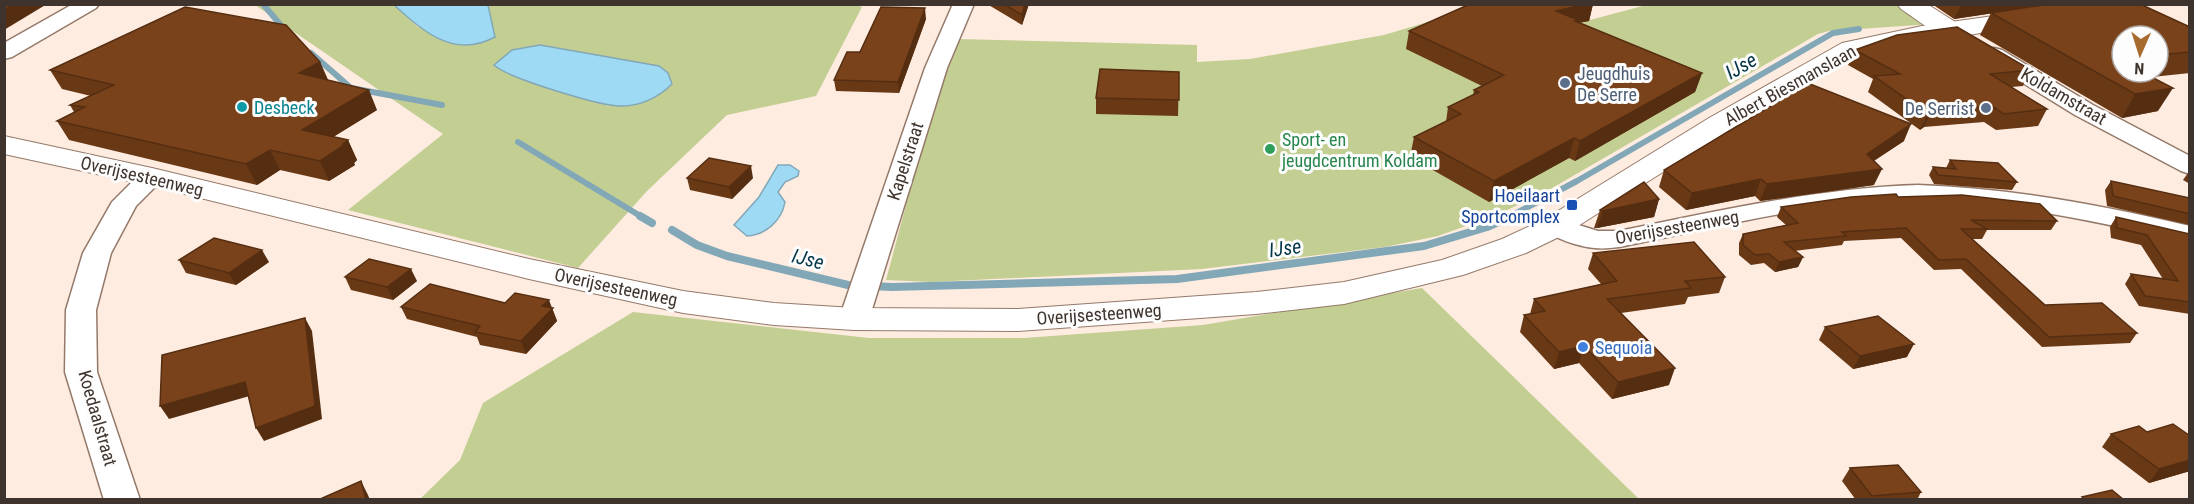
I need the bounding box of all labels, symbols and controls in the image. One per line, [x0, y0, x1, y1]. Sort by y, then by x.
north arrow [2110, 24, 2170, 84]
street label: Albert Biesmanslaan [1721, 40, 1859, 130]
water label: IJse [1721, 48, 1761, 84]
text: N [2134, 59, 2145, 78]
place label: Jeugdhuis De Serre [1577, 63, 1650, 105]
street label: Koldamstraat [2018, 63, 2110, 129]
marker: Jeugdhuis De Serre [1558, 76, 1572, 90]
place label: Desbeck [254, 97, 315, 118]
place label: De Serrist [1905, 98, 1974, 119]
marker: Desbeck [235, 100, 249, 114]
marker: De Serrist [1979, 101, 1993, 115]
street label: Kapelstraat [882, 119, 928, 203]
place label: Sport- en jeugdcentrum Koldam [1281, 129, 1438, 171]
marker: Sport- en jeugdcentrum Koldam [1263, 142, 1277, 156]
street label: Overijsesteenweg [79, 152, 205, 200]
place label: Hoeilaart Sportcomplex [1461, 185, 1560, 227]
marker: Hoeilaart Sportcomplex [1565, 198, 1579, 212]
street label: Overijsesteenweg [1613, 206, 1741, 248]
water label: IJse [1267, 234, 1303, 262]
water label: IJse [789, 243, 827, 275]
street label: Overijsesteenweg [553, 264, 679, 310]
street label: Overijsesteenweg [1036, 299, 1162, 329]
place label: Sequoia [1595, 337, 1652, 358]
marker: Sequoia [1576, 340, 1590, 354]
street label: Koedaalstraat [74, 368, 122, 468]

